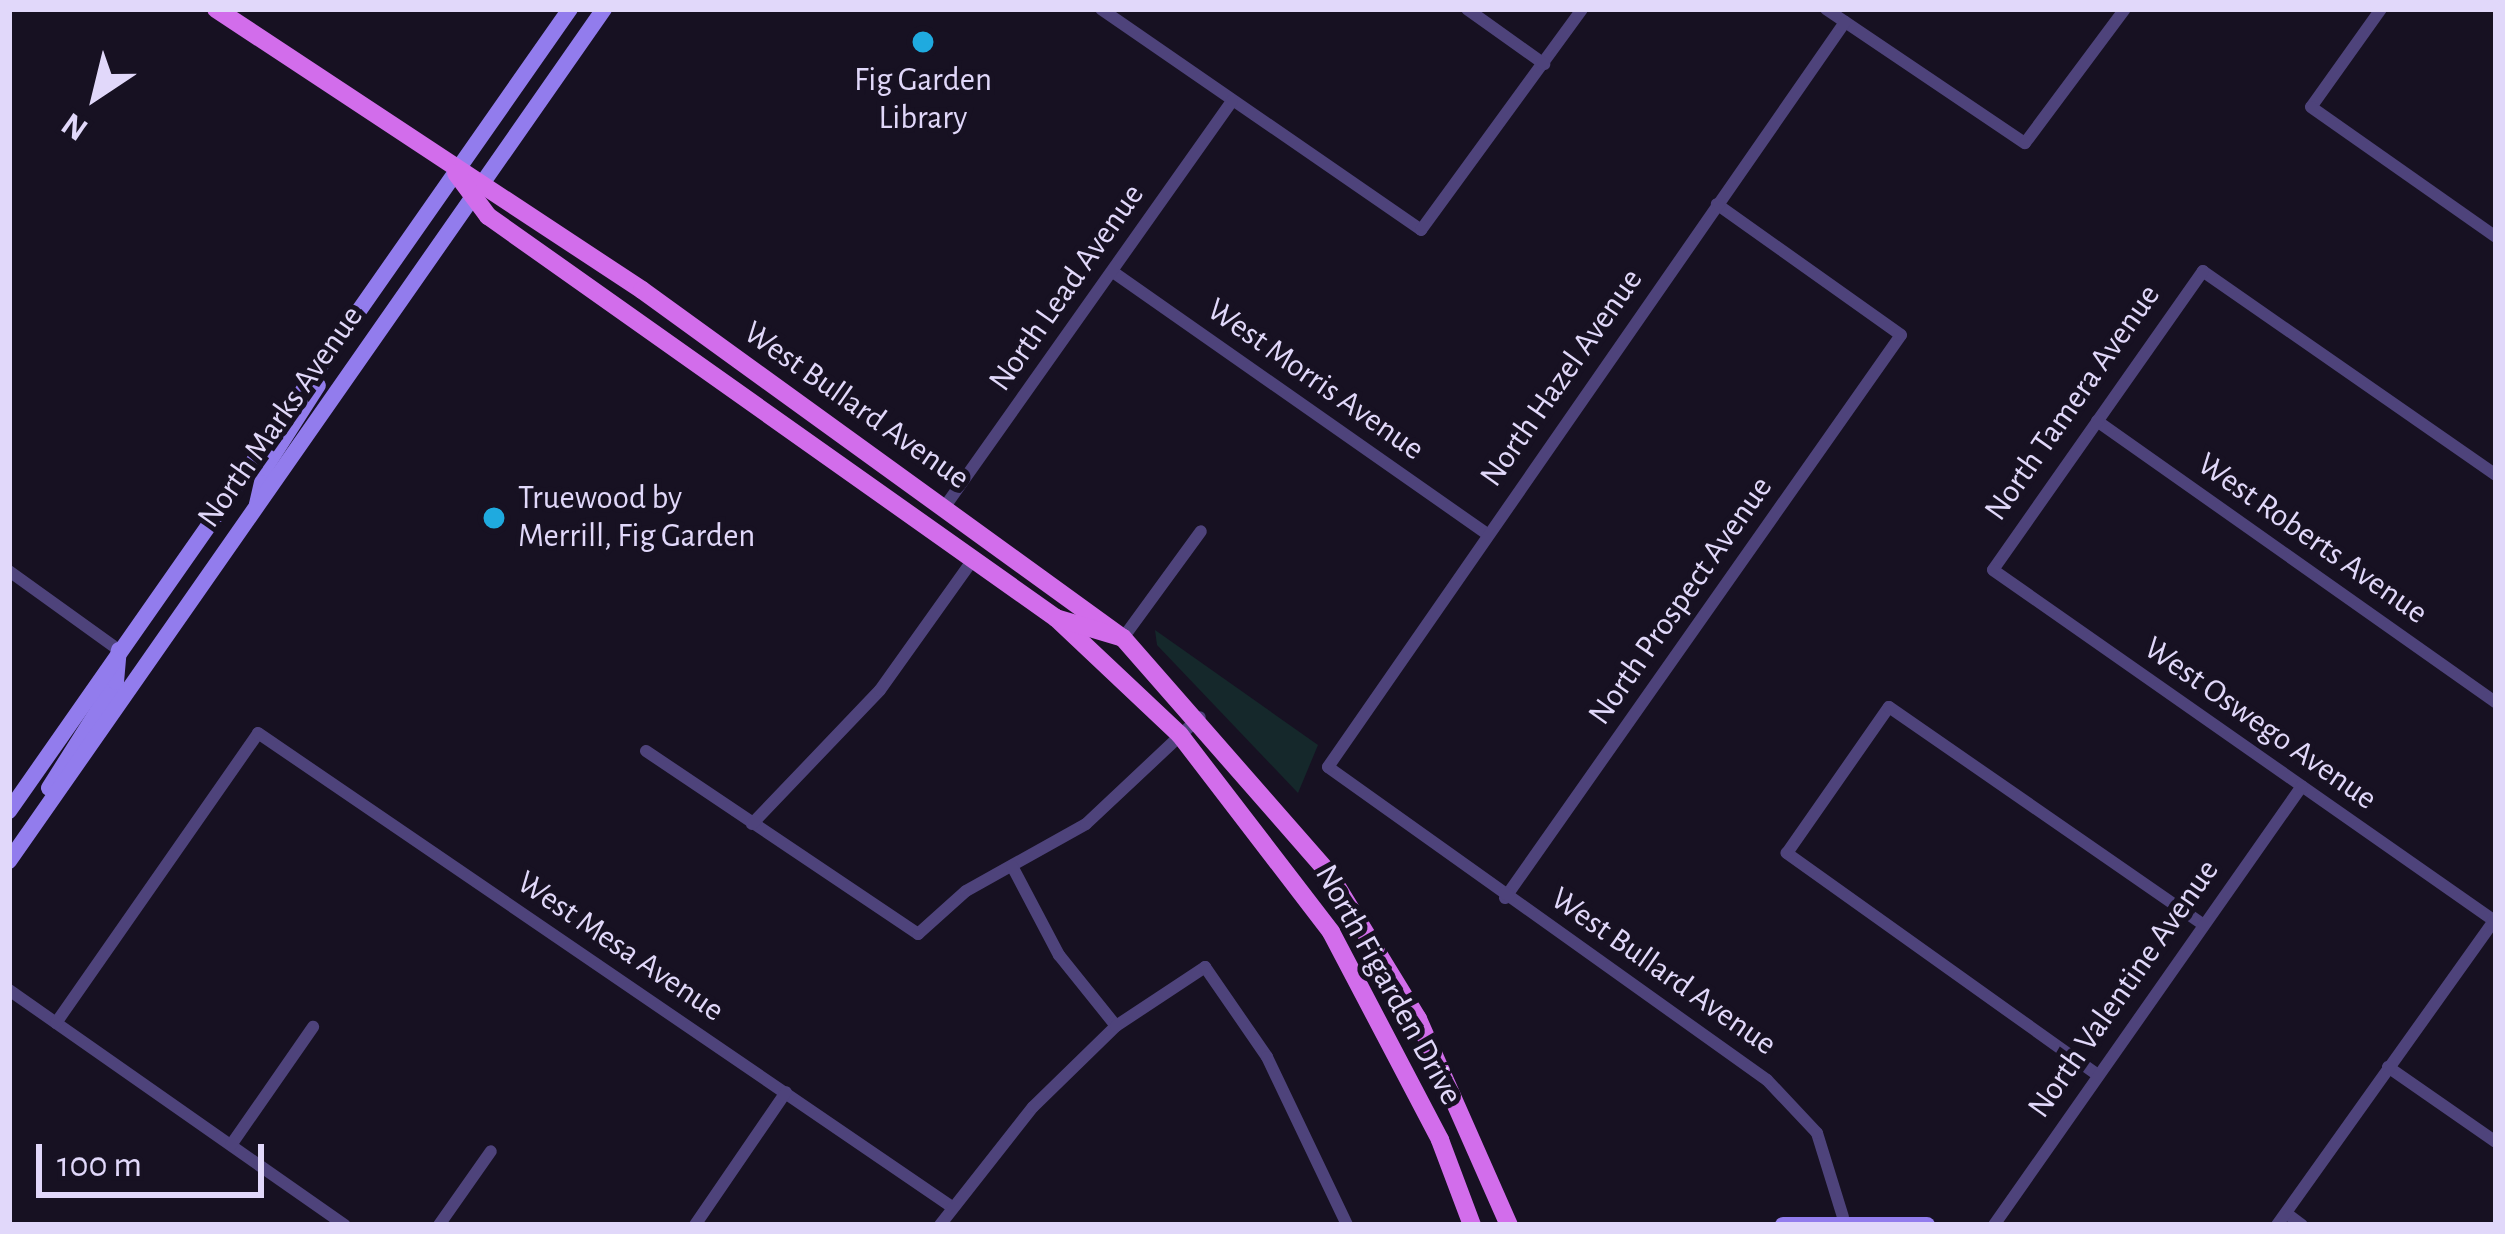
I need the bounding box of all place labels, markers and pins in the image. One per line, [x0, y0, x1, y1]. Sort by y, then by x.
marker: Fig Garden Library [910, 29, 936, 55]
place label: Fig Garden Library [854, 61, 992, 139]
place label: Truewood by Merrill, Fig Garden [518, 479, 755, 557]
marker: Truewood by Merrill, Fig Garden [481, 505, 507, 531]

